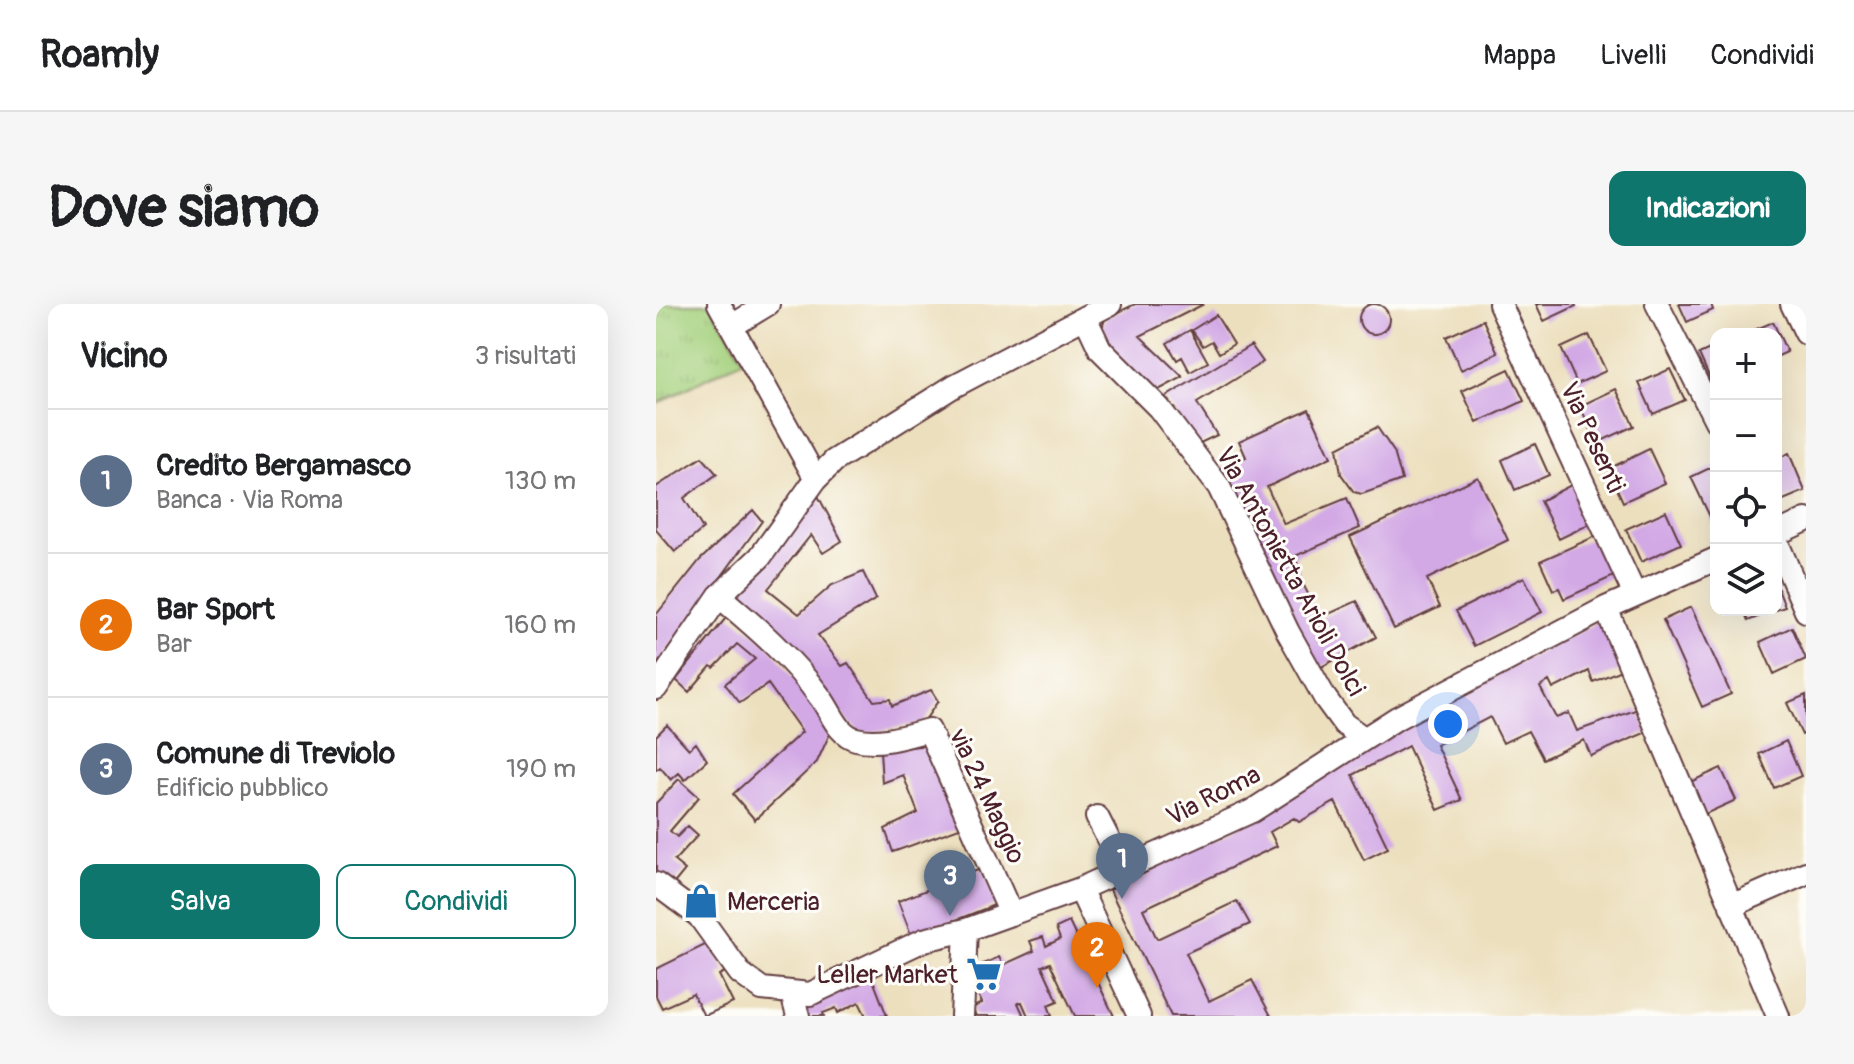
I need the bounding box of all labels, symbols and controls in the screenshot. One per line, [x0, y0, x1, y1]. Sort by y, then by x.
text: Roamly [40, 31, 159, 79]
text: Mappa [1483, 38, 1556, 73]
text: Livelli [1600, 38, 1666, 73]
text: Condividi [1710, 38, 1814, 73]
button: Indicazioni [1609, 171, 1806, 246]
text: Dove siamo [48, 174, 319, 243]
map controls [1710, 328, 1782, 616]
button: + [1710, 328, 1782, 400]
text: Vicino [80, 335, 168, 378]
text: 3 risultati [475, 340, 576, 372]
street label: Via Pesenti [1553, 377, 1632, 498]
button: − [1710, 400, 1782, 472]
street label: Via Antonietta Arioli Dolci [1208, 441, 1372, 702]
text: Credito Bergamasco [156, 447, 411, 484]
text: 1 [101, 465, 111, 497]
text: 130 m [505, 465, 576, 497]
button: locate [1710, 472, 1782, 544]
text: Banca · Via Roma [156, 484, 343, 516]
button: layers [1710, 544, 1782, 616]
text: Bar Sport [156, 591, 275, 628]
text: 2 [99, 609, 113, 641]
text: 160 m [504, 609, 576, 641]
text: Bar [156, 628, 192, 660]
your location [1428, 704, 1468, 744]
street label: via 24 Maggio [942, 723, 1032, 869]
text: Comune di Treviolo [156, 735, 395, 772]
text: 3 [99, 753, 113, 785]
text: 190 m [506, 753, 576, 785]
street label: Via Roma [1161, 759, 1266, 833]
text: Edificio pubblico [156, 772, 328, 804]
pin: 1 [1096, 833, 1148, 899]
pin: 3 [924, 850, 976, 916]
button: Salva [80, 864, 320, 939]
button: Condividi [336, 864, 576, 939]
shop icon: Merceria [682, 882, 720, 920]
place label: Merceria [727, 886, 820, 918]
pin: 2 [1071, 922, 1123, 988]
supermarket icon: Leller Market [965, 955, 1003, 993]
place label: Leller Market [816, 959, 959, 991]

